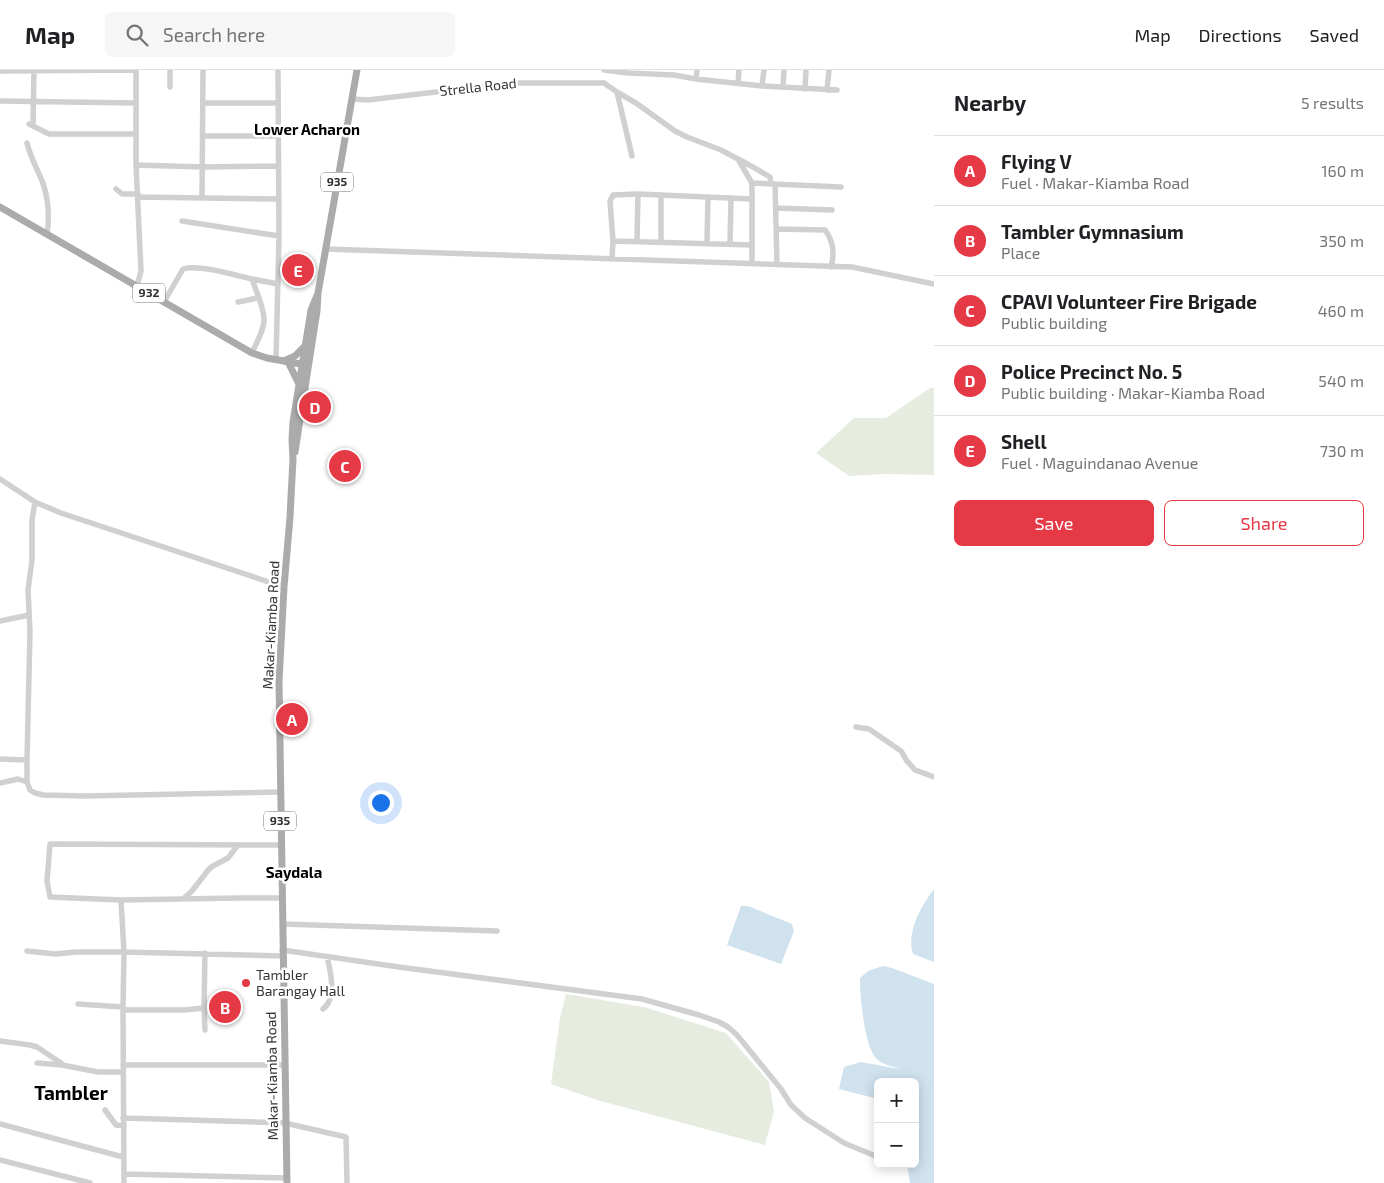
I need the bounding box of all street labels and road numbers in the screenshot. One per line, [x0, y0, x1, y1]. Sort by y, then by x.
street label: Strella Road [439, 74, 517, 99]
road number: 935 [321, 172, 353, 191]
road number: 932 [133, 284, 165, 302]
street label: Makar-Kiamba Road [259, 560, 282, 690]
road number: 935 [264, 811, 296, 830]
street label: Makar-Kiamba Road [262, 1011, 281, 1141]

